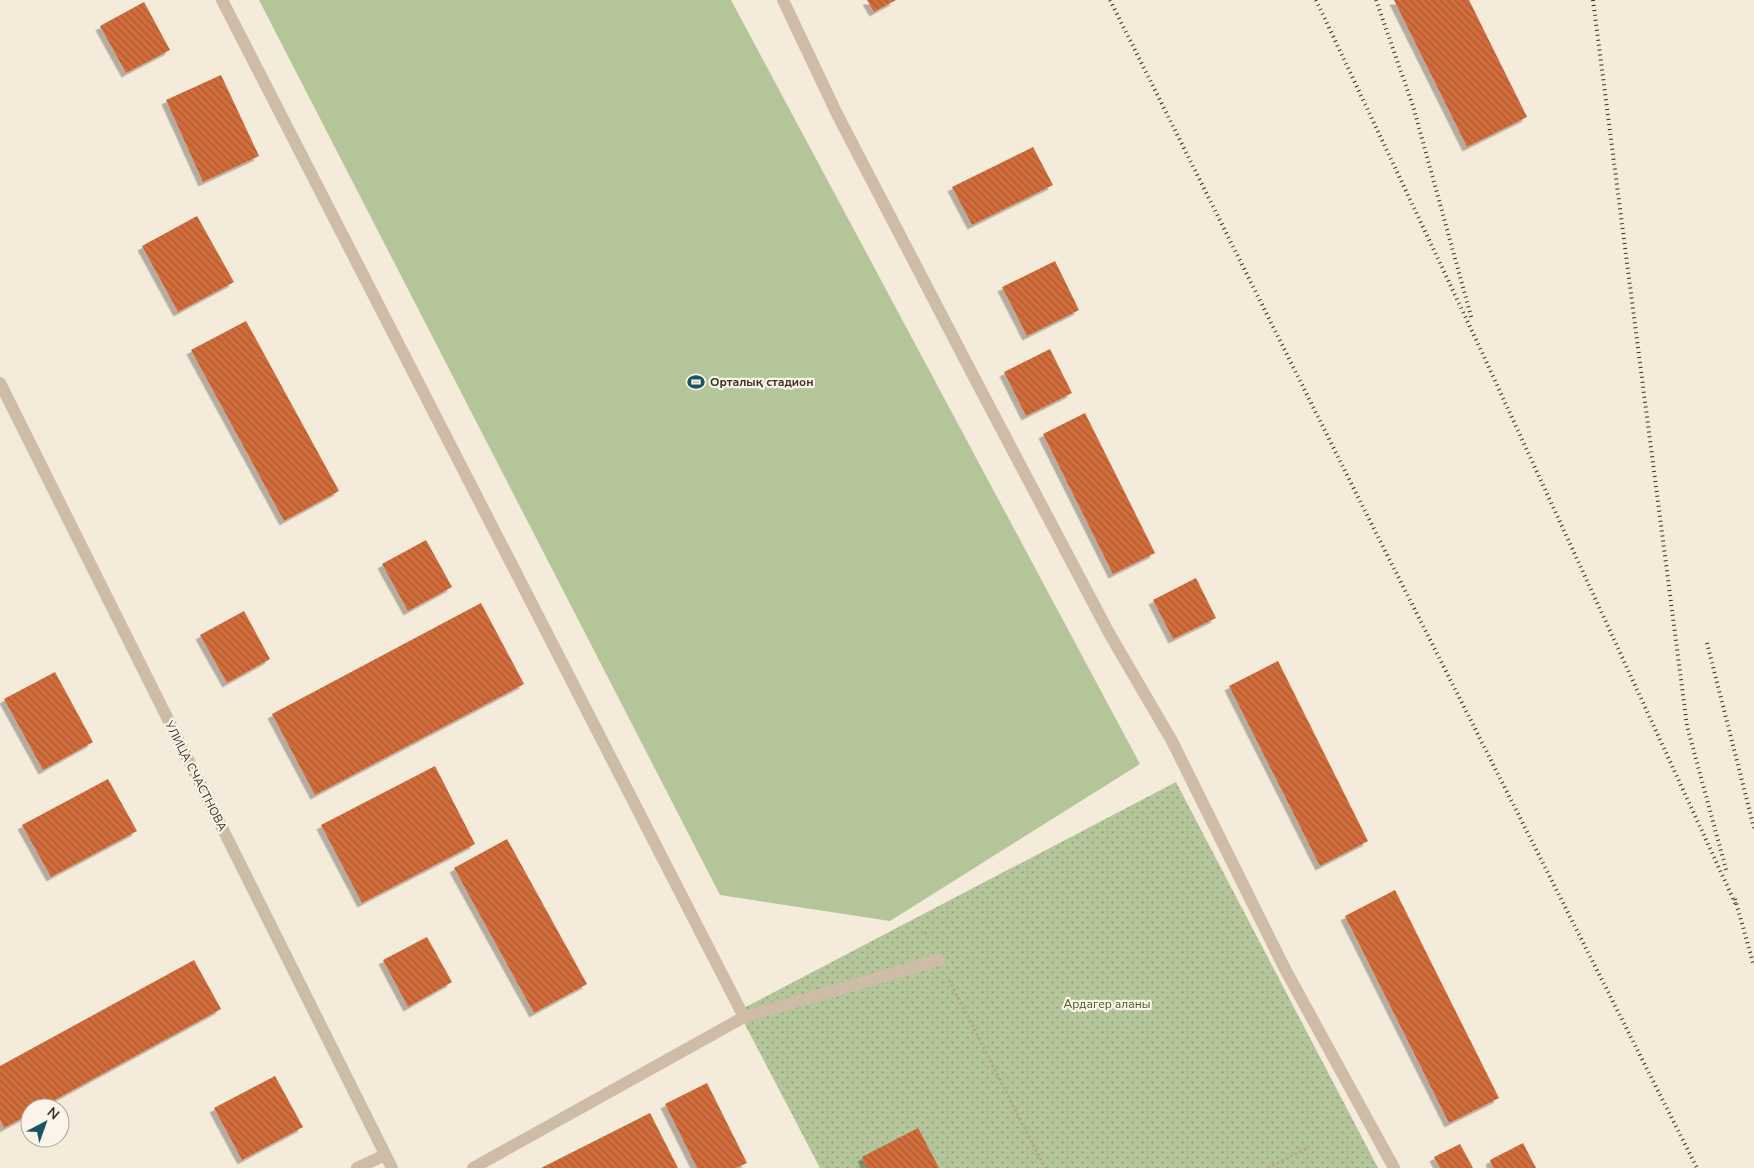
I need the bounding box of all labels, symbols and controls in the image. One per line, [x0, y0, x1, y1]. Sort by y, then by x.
sports icon: Орталық стадион [686, 372, 706, 392]
place label: Орталық стадион [710, 374, 813, 390]
street label: УЛИЦА СЧАСТНОВА [161, 717, 231, 834]
park label: Ардагер аланы [1064, 996, 1151, 1012]
north arrow [20, 1098, 70, 1148]
text: N [43, 1103, 63, 1124]

